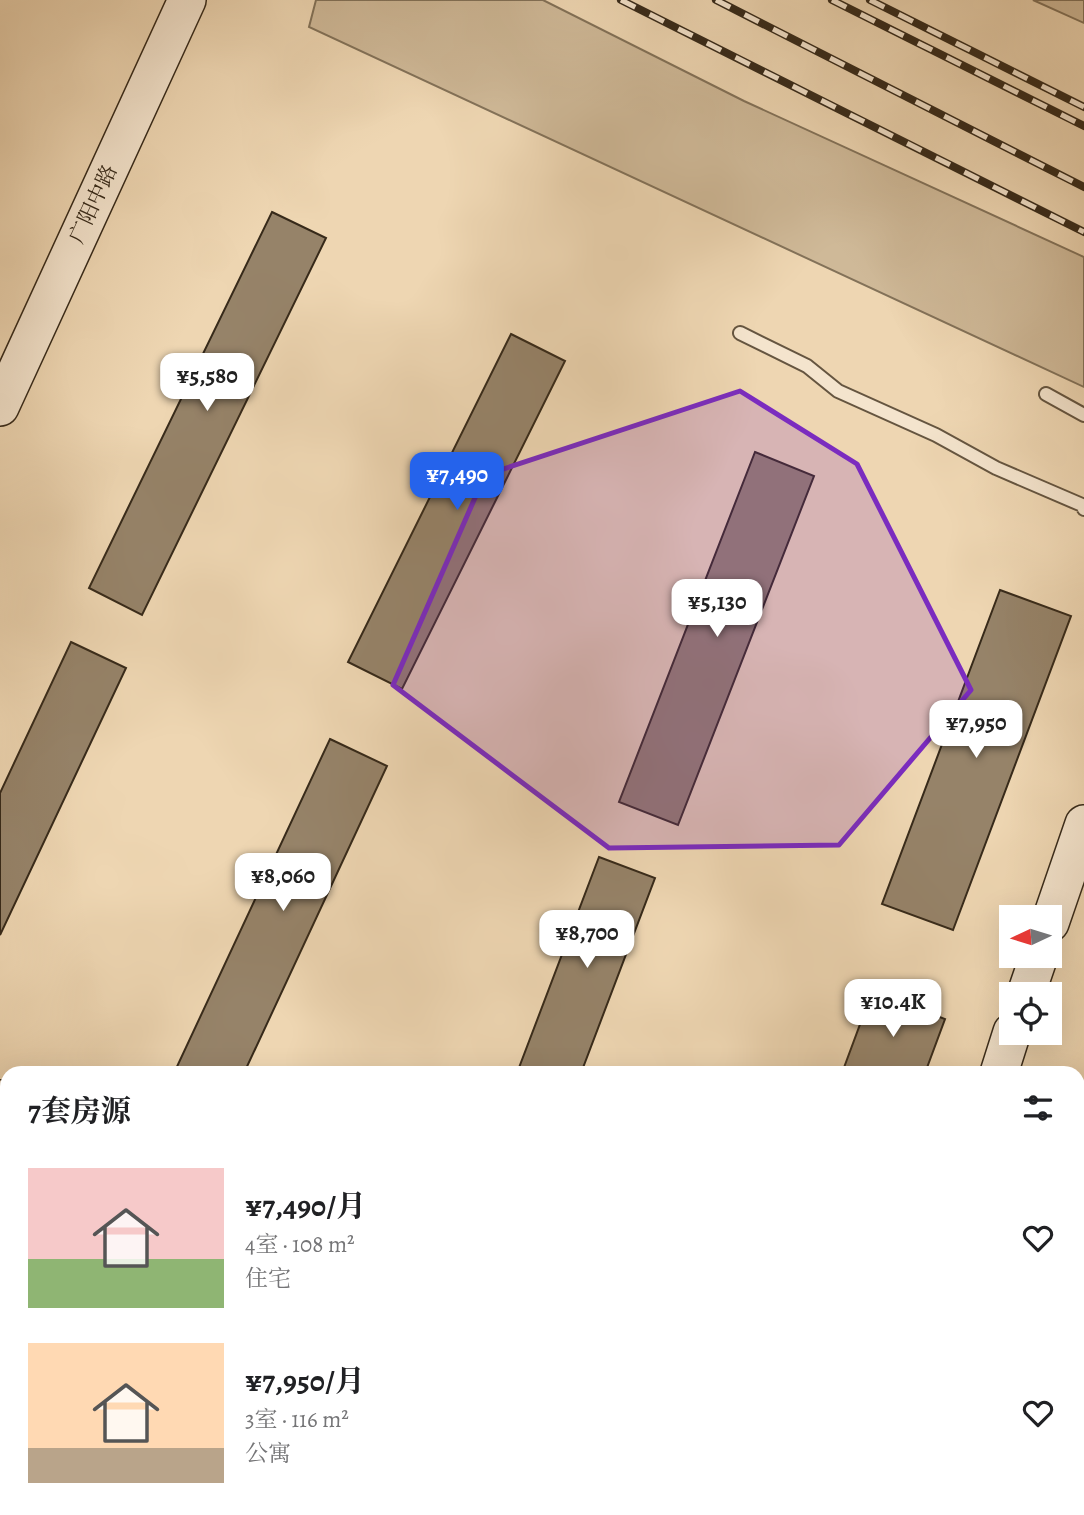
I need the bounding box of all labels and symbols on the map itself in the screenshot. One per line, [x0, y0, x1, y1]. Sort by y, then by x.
street label: 广阳中路 [63, 160, 123, 248]
pin: ¥5,580 [150, 354, 264, 413]
pin: ¥7,490 [400, 452, 514, 512]
pin: ¥5,130 [660, 580, 774, 639]
pin: ¥7,950 [919, 700, 1033, 760]
pin: ¥8,060 [226, 853, 340, 913]
north arrow [999, 905, 1062, 968]
pin: ¥8,700 [530, 911, 644, 970]
pin: ¥10.4K [836, 979, 950, 1039]

